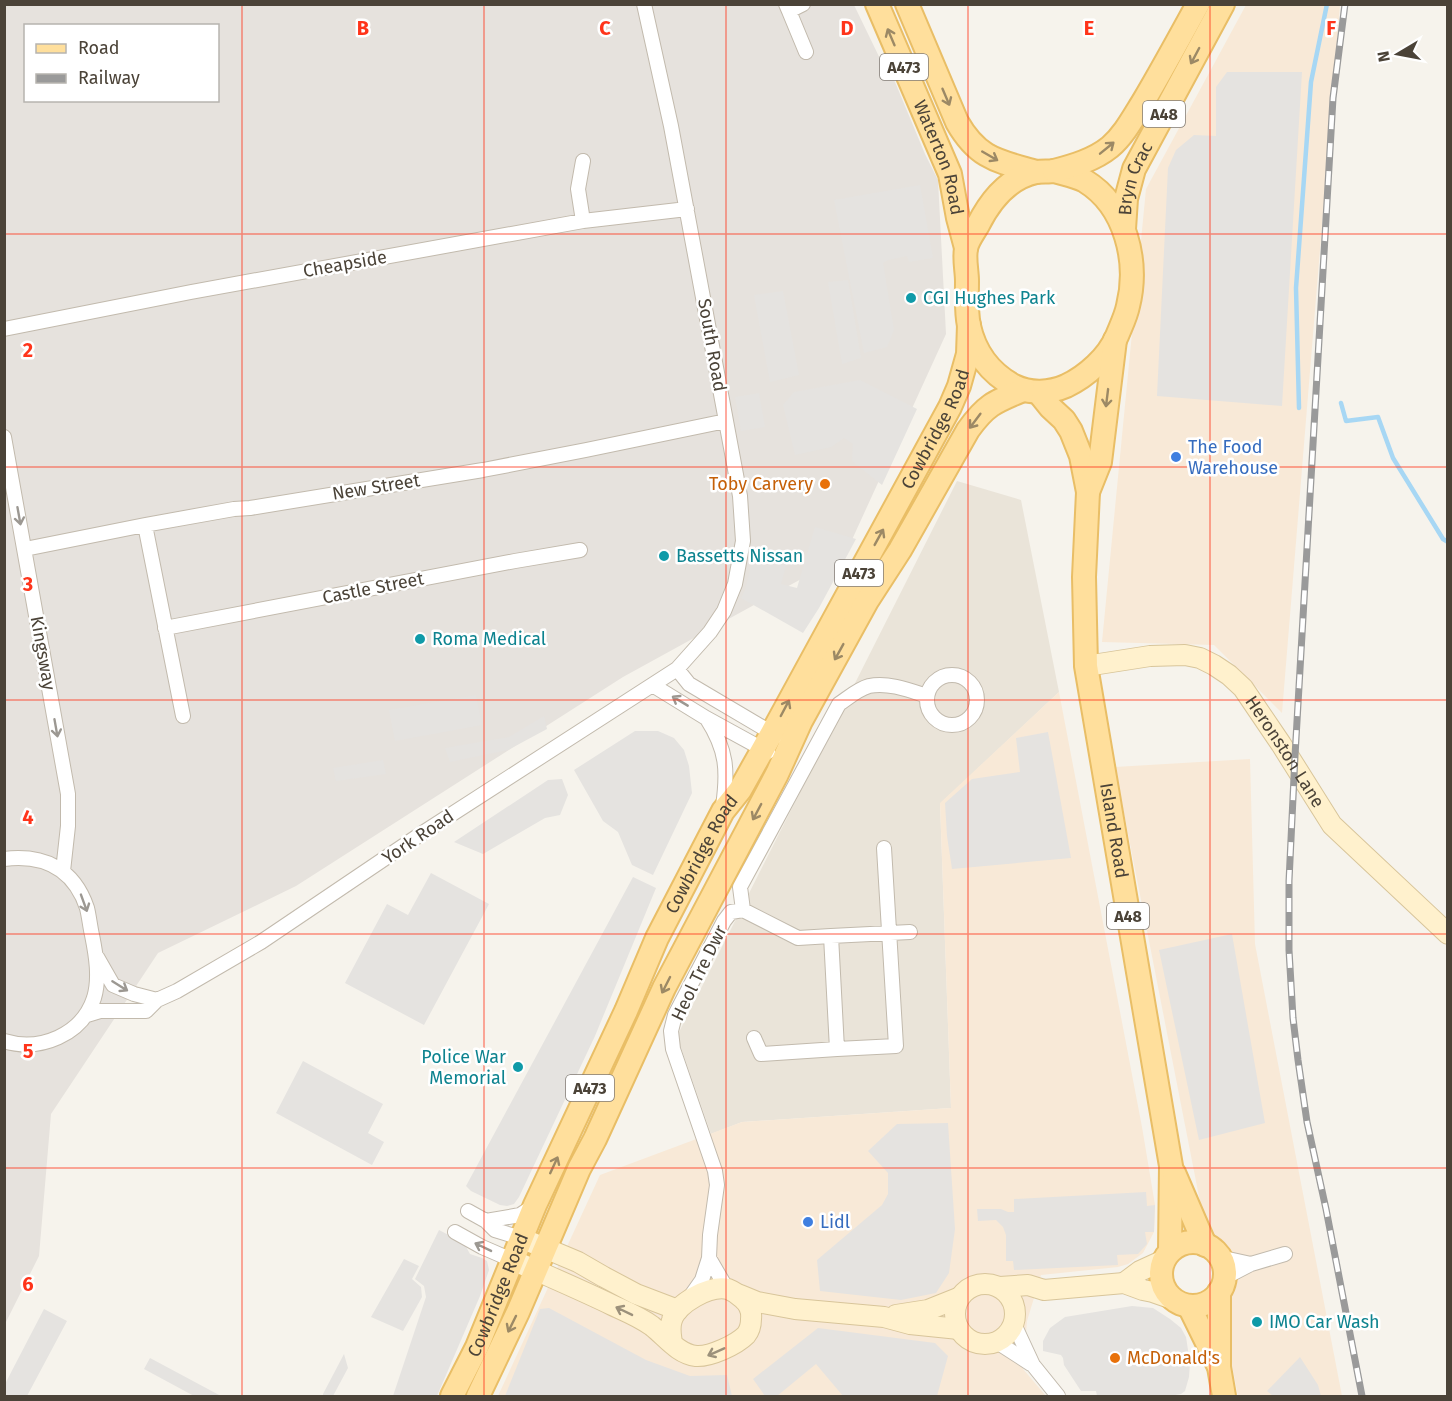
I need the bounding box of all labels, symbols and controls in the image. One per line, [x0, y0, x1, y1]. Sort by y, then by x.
text: B [357, 16, 369, 40]
text: C [599, 16, 611, 40]
text: D [840, 16, 854, 40]
text: E [1084, 16, 1094, 40]
text: F [1326, 16, 1336, 40]
legend [24, 24, 219, 102]
north arrow [1368, 24, 1428, 84]
one-way arrow [885, 29, 896, 47]
text: Road [78, 37, 120, 59]
one-way arrow [1189, 47, 1201, 64]
text: N [1373, 50, 1394, 63]
road number: A473 [880, 54, 928, 80]
text: Railway [78, 67, 140, 89]
one-way arrow [941, 87, 952, 106]
street label: Waterton Road [909, 97, 968, 217]
road number: A48 [1143, 101, 1185, 127]
street label: Bryn Crac [1114, 138, 1158, 216]
one-way arrow [1099, 141, 1115, 154]
one-way arrow [981, 150, 998, 162]
street label: Cheapside [301, 246, 389, 282]
place label: CGI Hughes Park [923, 287, 1056, 309]
marker: CGI Hughes Park [904, 291, 918, 305]
street label: South Road [693, 297, 731, 393]
text: 2 [23, 338, 33, 362]
street label: Cowbridge Road [896, 367, 974, 493]
one-way arrow [1102, 388, 1113, 408]
one-way arrow [968, 413, 981, 429]
place label: The Food Warehouse [1188, 436, 1278, 479]
marker: The Food Warehouse [1169, 450, 1183, 464]
street label: New Street [331, 469, 422, 505]
place label: Toby Carvery [709, 473, 813, 495]
marker: Toby Carvery [818, 477, 832, 491]
one-way arrow [14, 505, 25, 525]
one-way arrow [874, 528, 885, 546]
place label: Bassetts Nissan [676, 545, 803, 567]
marker: Bassetts Nissan [657, 549, 671, 563]
road number: A473 [835, 560, 883, 586]
street label: Castle Street [320, 567, 426, 609]
text: 3 [22, 572, 33, 596]
street label: Kingsway [26, 614, 60, 692]
place label: Roma Medical [432, 628, 546, 650]
marker: Roma Medical [413, 632, 427, 646]
one-way arrow [833, 643, 844, 661]
street label: Heronston Lane [1240, 691, 1329, 812]
one-way arrow [672, 695, 689, 707]
one-way arrow [780, 699, 791, 717]
one-way arrow [51, 718, 62, 738]
street label: Island Road [1095, 781, 1133, 880]
street label: Cowbridge Road [661, 790, 743, 917]
one-way arrow [751, 803, 762, 821]
text: 4 [22, 805, 34, 829]
street label: York Road [378, 805, 458, 869]
one-way arrow [80, 893, 91, 912]
road number: A48 [1107, 903, 1149, 929]
street label: Heol Tre Dwr [666, 921, 732, 1024]
one-way arrow [660, 976, 672, 994]
one-way arrow [111, 980, 128, 993]
text: 5 [23, 1039, 34, 1063]
place label: Police War Memorial [421, 1046, 506, 1089]
marker: Police War Memorial [511, 1060, 525, 1074]
road number: A473 [566, 1075, 614, 1101]
one-way arrow [548, 1157, 560, 1175]
place label: Lidl [820, 1211, 850, 1233]
marker: Lidl [801, 1215, 815, 1229]
street label: Cowbridge Road [463, 1230, 533, 1361]
one-way arrow [475, 1241, 493, 1253]
text: 6 [22, 1272, 34, 1296]
one-way arrow [615, 1304, 633, 1316]
place label: IMO Car Wash [1269, 1311, 1380, 1333]
one-way arrow [506, 1315, 518, 1333]
marker: IMO Car Wash [1250, 1315, 1264, 1329]
one-way arrow [707, 1346, 725, 1358]
place label: McDonald's [1127, 1347, 1220, 1369]
marker: McDonald's [1108, 1351, 1122, 1365]

